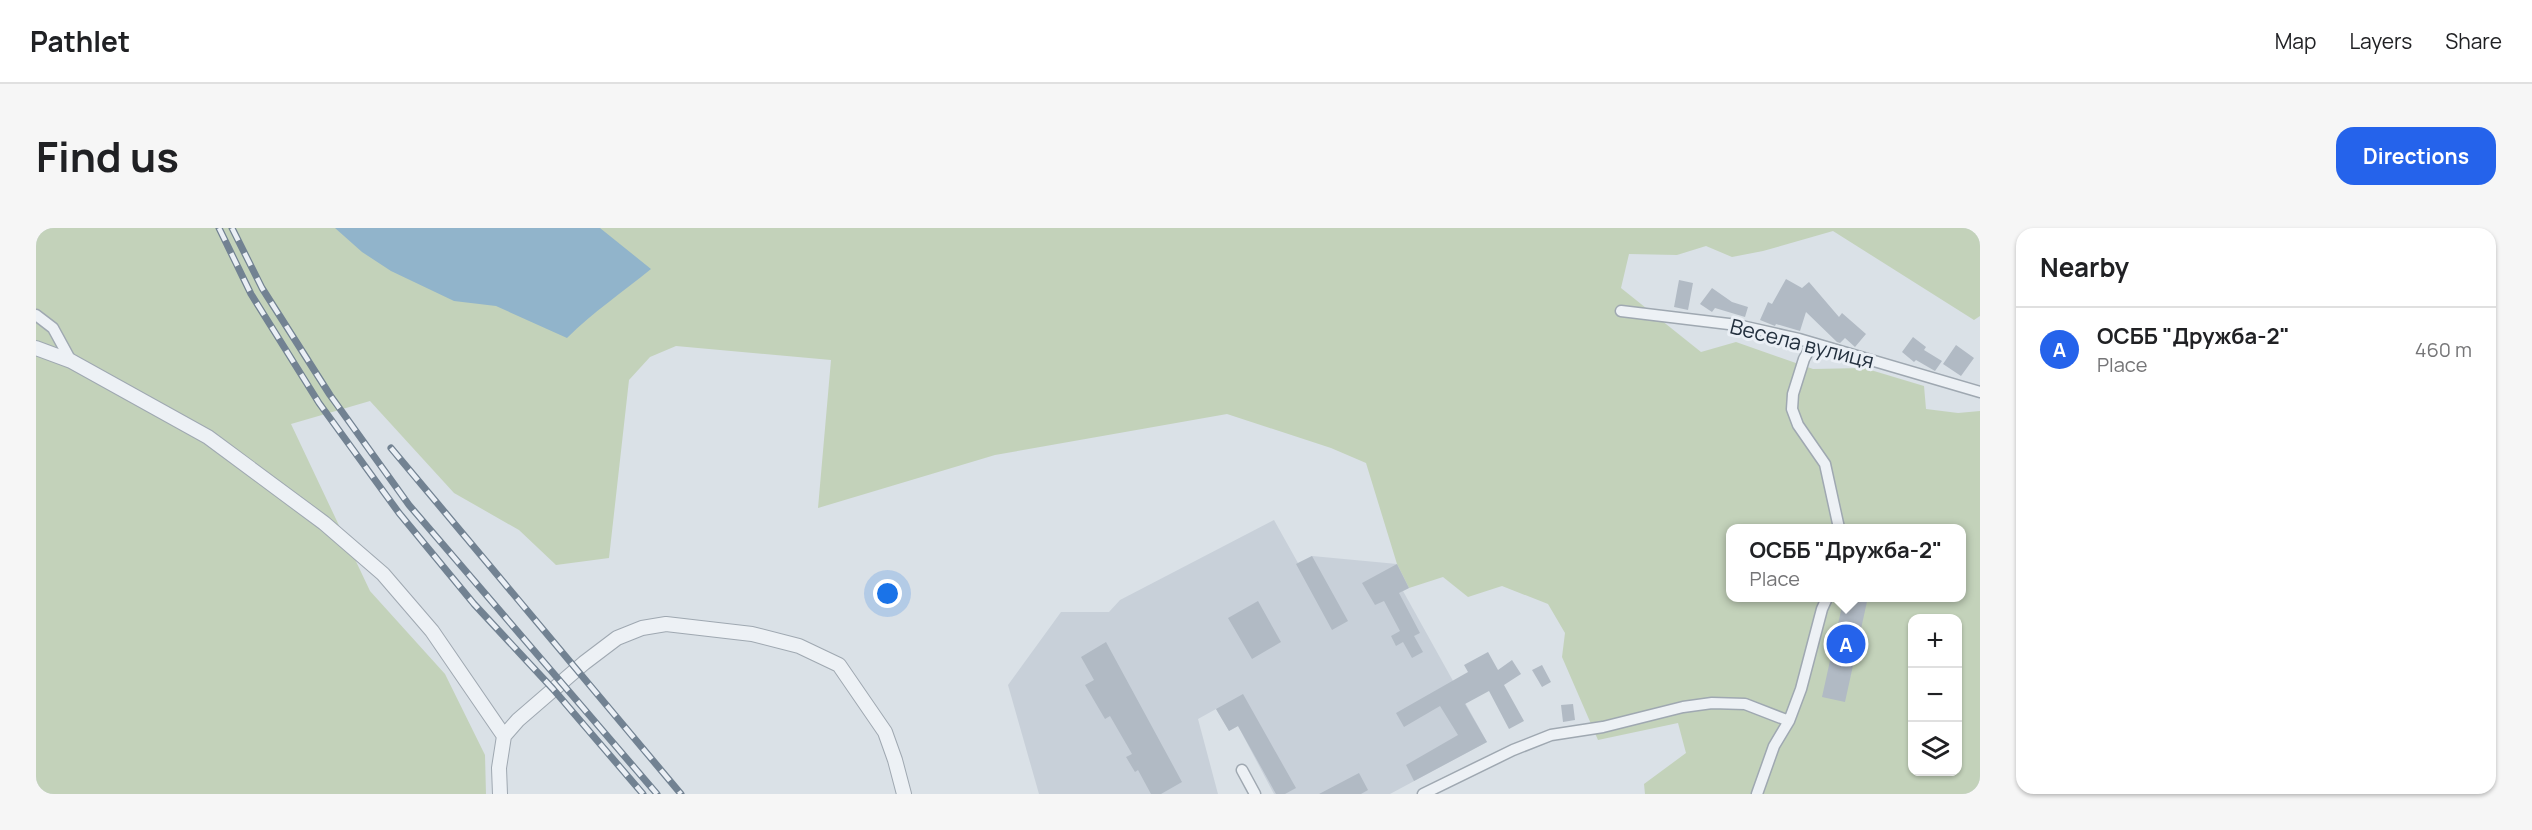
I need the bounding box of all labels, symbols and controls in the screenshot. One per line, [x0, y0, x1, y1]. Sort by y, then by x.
text: Pathlet [30, 22, 130, 60]
text: Map [2275, 27, 2316, 55]
text: Layers [2349, 27, 2412, 55]
text: Share [2445, 27, 2502, 55]
text: Find us [36, 127, 179, 185]
button: Directions [2336, 127, 2496, 185]
text: Nearby [2040, 249, 2129, 285]
street label: Весела вулиця [1727, 312, 1877, 374]
text: ОСББ "Дружба-2" [2097, 321, 2290, 351]
text: A [2053, 336, 2066, 363]
text: 460 m [2415, 336, 2472, 363]
text: Place [2097, 351, 2147, 378]
popup [1726, 524, 1966, 602]
text: ОСББ "Дружба-2" [1750, 535, 1942, 565]
text: Place [1750, 565, 1800, 592]
your location [873, 579, 902, 608]
map controls [1908, 614, 1962, 776]
button: + [1908, 614, 1962, 668]
pin: A [1826, 622, 1866, 666]
button: − [1908, 668, 1962, 722]
button: layers [1908, 722, 1962, 776]

